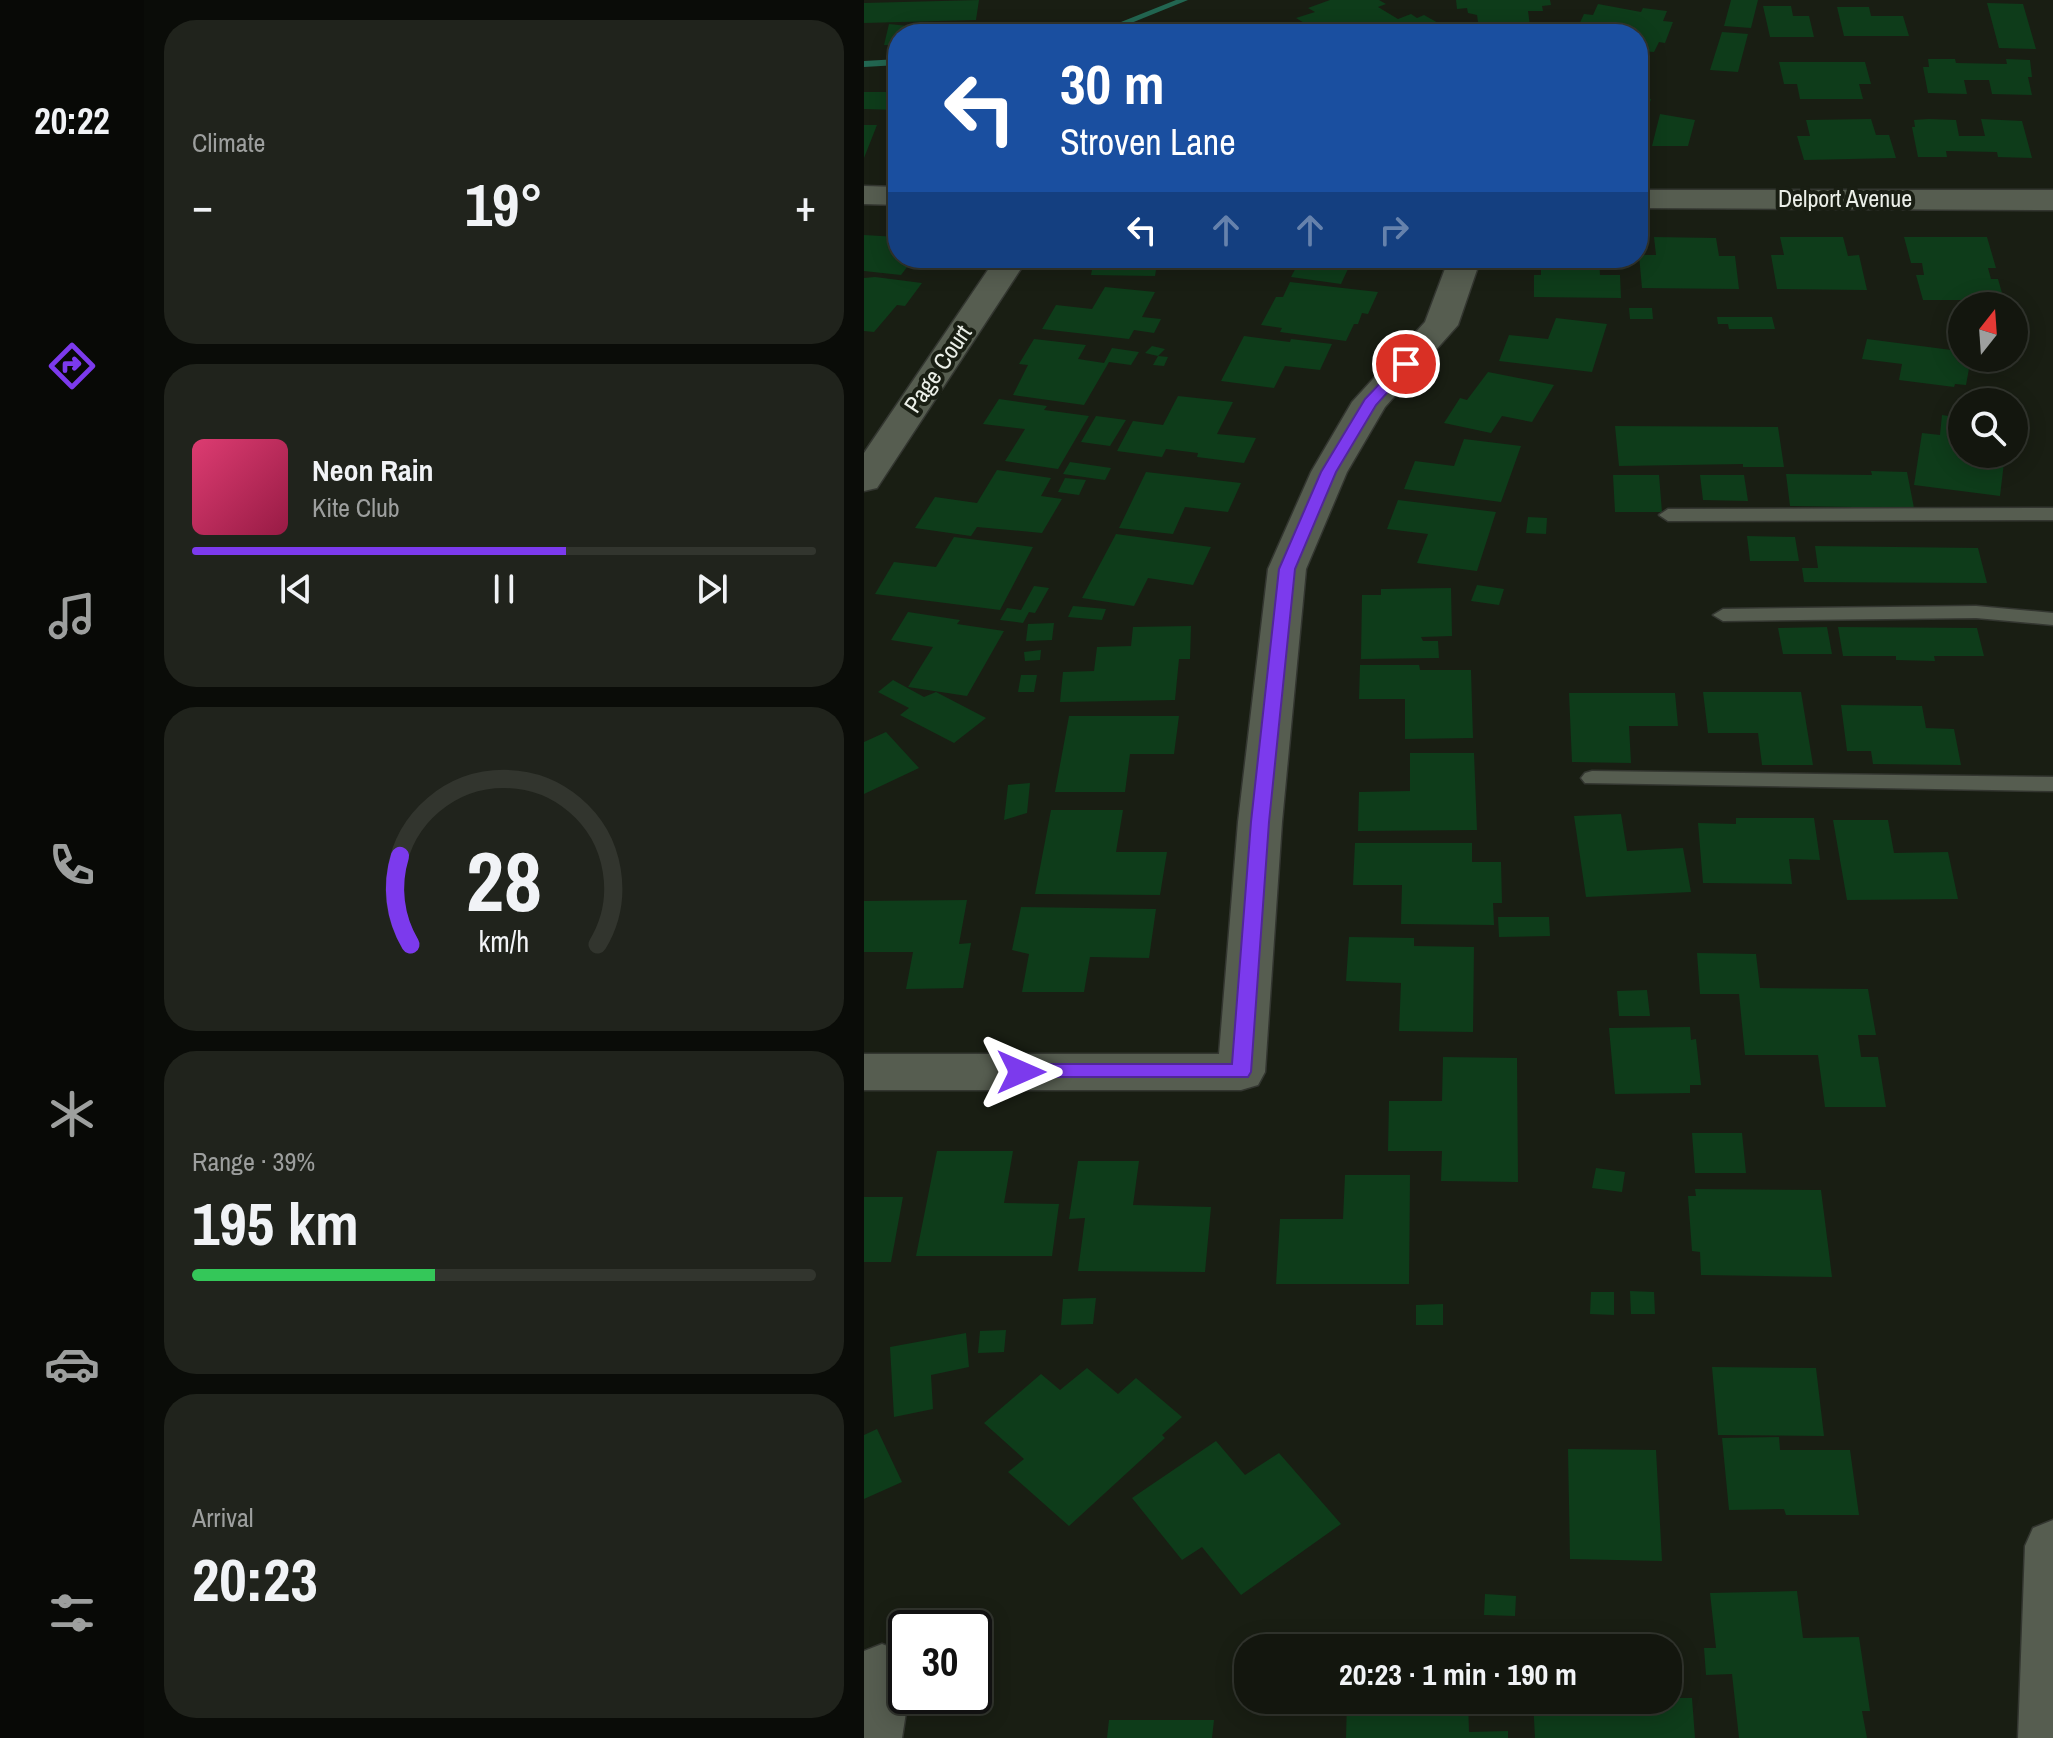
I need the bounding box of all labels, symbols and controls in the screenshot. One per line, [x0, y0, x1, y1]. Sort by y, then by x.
text: 30 m [1060, 46, 1165, 121]
icon: left [928, 56, 1032, 160]
text: 20:22 [34, 97, 110, 145]
text: Stroven Lane [1060, 118, 1236, 166]
text: Climate [192, 125, 265, 160]
text: 19° [465, 164, 543, 245]
text: − [192, 175, 213, 235]
text: + [795, 175, 816, 235]
street label: Delport Avenue [1778, 182, 1912, 214]
icon: left [1120, 208, 1164, 252]
icon: ahead [1204, 208, 1248, 252]
icon: ahead [1288, 208, 1332, 252]
icon: right [1372, 208, 1416, 252]
north arrow [1948, 292, 2028, 372]
map controls [1948, 292, 2028, 468]
street label: Page Court [896, 318, 979, 419]
pin [1372, 330, 1440, 398]
icon: directions [44, 338, 100, 394]
icon: arrive [1384, 342, 1428, 386]
button: search [1948, 388, 2028, 468]
text: Neon Rain [312, 450, 434, 490]
text: Kite Club [312, 490, 400, 525]
icon: previous [274, 567, 318, 611]
icon: pause [482, 567, 526, 611]
icon: next [690, 567, 734, 611]
icon: music [44, 588, 100, 644]
text: 28 [466, 825, 542, 937]
icon: phone [44, 837, 100, 893]
text: km/h [479, 922, 529, 961]
position arrow [979, 1030, 1063, 1114]
icon: climate [44, 1086, 100, 1142]
text: Range · 39% [192, 1144, 315, 1179]
text: 195 km [192, 1183, 359, 1264]
icon: car [44, 1336, 100, 1392]
text: Arrival [192, 1500, 254, 1535]
text: 20:23 [192, 1539, 318, 1620]
icon: filters [44, 1585, 100, 1641]
speed limit sign: 30 [888, 1610, 992, 1714]
text: 20:23 · 1 min · 190 m [1339, 1654, 1577, 1694]

